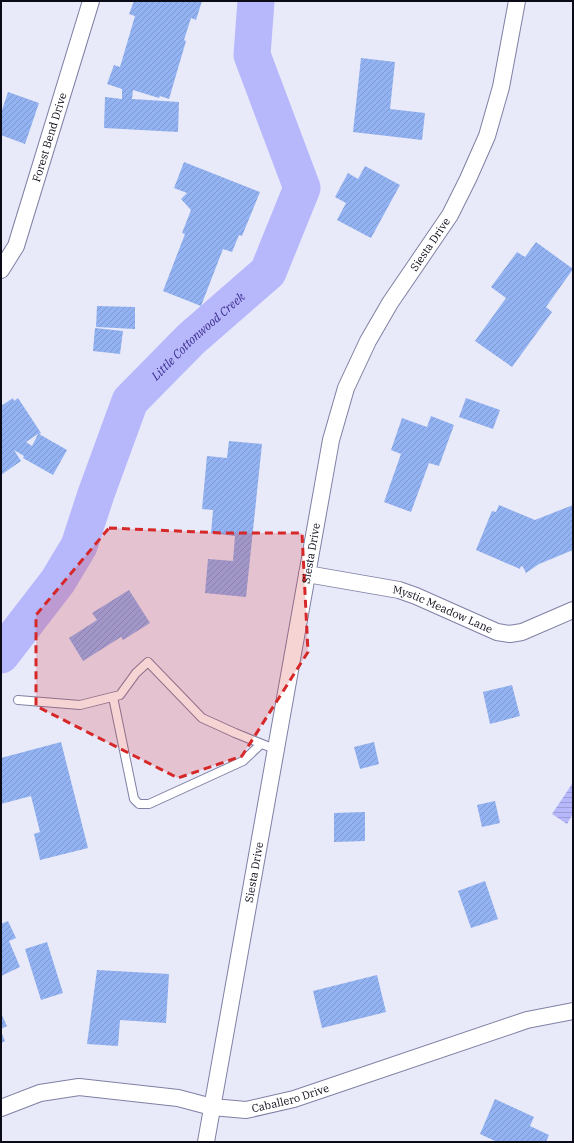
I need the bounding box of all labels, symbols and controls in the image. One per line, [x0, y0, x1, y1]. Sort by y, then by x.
street label: Forest Bend Drive [29, 91, 70, 184]
street label: Siesta Drive [407, 215, 453, 274]
water label: Little Cottonwood Creek [147, 288, 248, 384]
street label: Siesta Drive [299, 522, 323, 585]
street label: Mystic Meadow Lane [392, 582, 495, 636]
street label: Siesta Drive [242, 841, 266, 904]
street label: Caballero Drive [250, 1081, 331, 1115]

